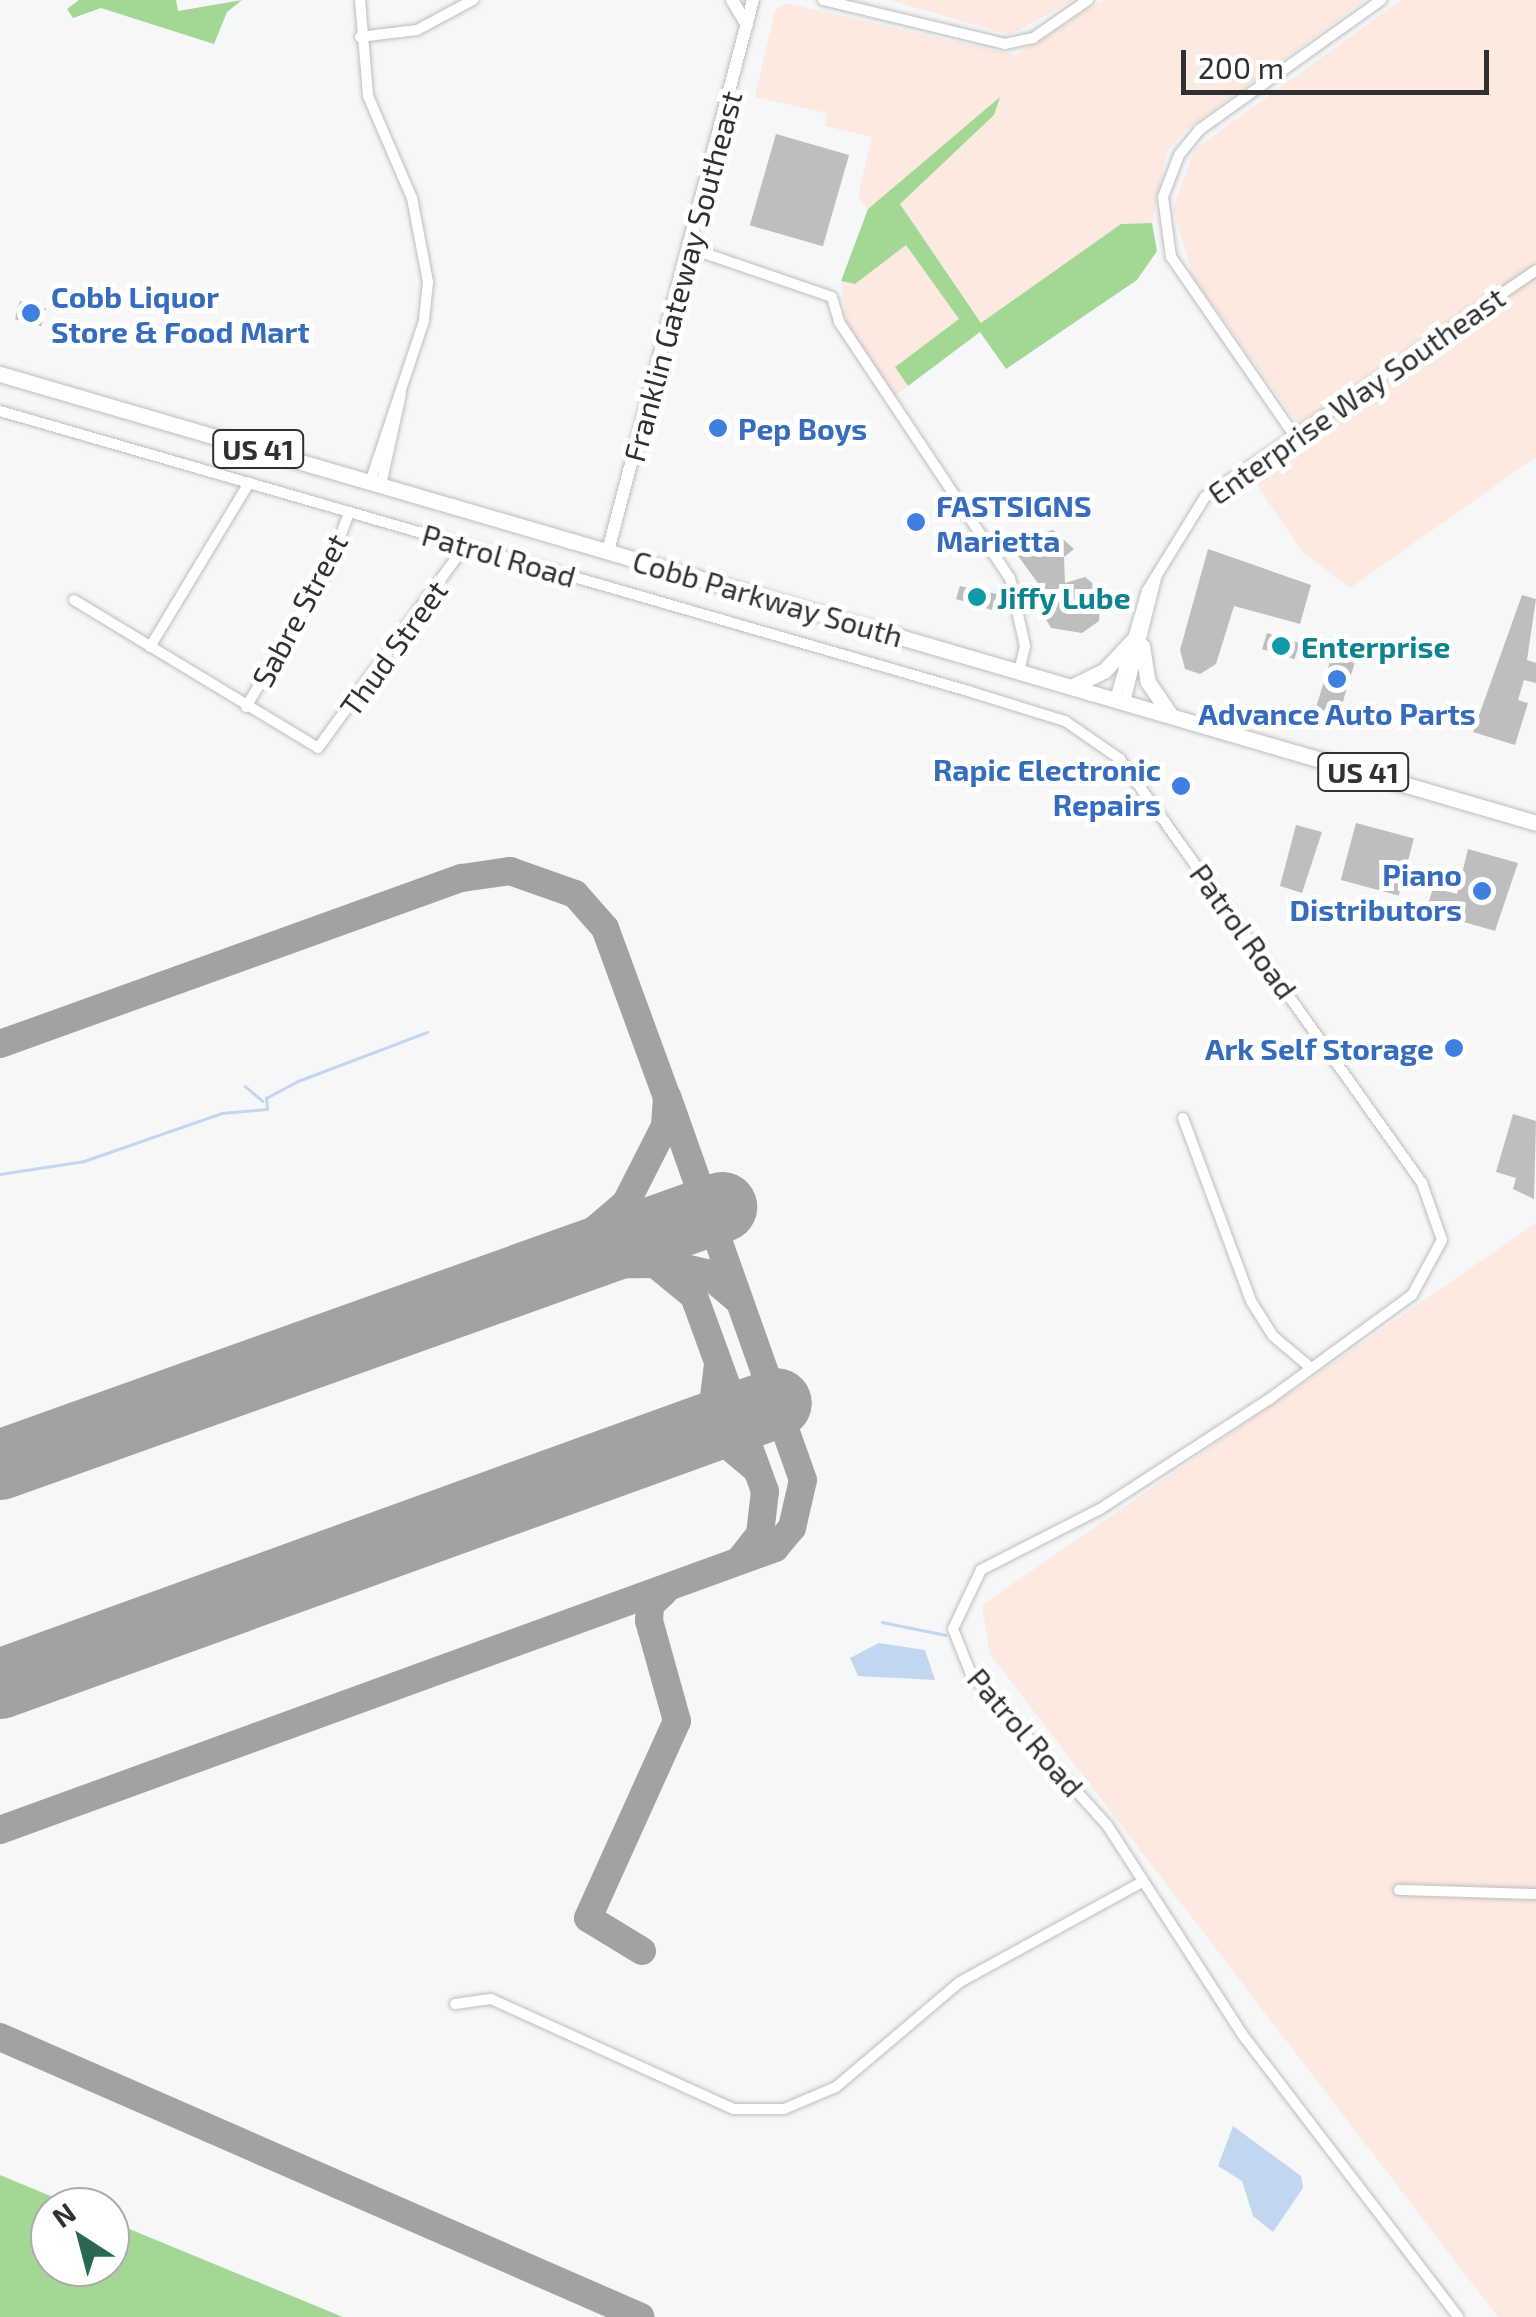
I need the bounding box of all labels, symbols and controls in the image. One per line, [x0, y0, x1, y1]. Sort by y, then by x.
scale bar [1186, 30, 1494, 92]
text: 200 m [1198, 49, 1284, 85]
street label: Franklin Gateway Southeast [615, 86, 749, 466]
place label: Cobb Liquor Store & Food Mart [51, 278, 310, 348]
street label: Enterprise Way Southeast [1200, 278, 1512, 512]
marker: Cobb Liquor Store & Food Mart [20, 302, 42, 324]
place label: Pep Boys [738, 410, 867, 446]
marker: Pep Boys [707, 417, 729, 439]
road number: US 41 [210, 426, 306, 472]
place label: FASTSIGNS Marietta [936, 487, 1092, 558]
marker: FASTSIGNS Marietta [905, 511, 927, 533]
street label: Patrol Road [418, 516, 580, 594]
street label: Sabre Street [244, 527, 354, 693]
street label: Cobb Parkway South [629, 542, 907, 654]
street label: Thud Street [332, 573, 454, 723]
place label: Jiffy Lube [997, 579, 1131, 615]
marker: Jiffy Lube [966, 586, 988, 608]
place label: Enterprise [1301, 628, 1450, 664]
marker: Enterprise [1270, 635, 1292, 657]
marker: Advance Auto Parts [1326, 668, 1348, 690]
place label: Advance Auto Parts [1198, 695, 1476, 731]
road number: US 41 [1316, 749, 1410, 795]
place label: Rapic Electronic Repairs [933, 751, 1161, 822]
marker: Rapic Electronic Repairs [1170, 775, 1192, 797]
street label: Patrol Road [1183, 856, 1305, 1006]
place label: Piano Distributors [1290, 856, 1462, 926]
marker: Piano Distributors [1471, 880, 1493, 902]
place label: Ark Self Storage [1204, 1030, 1434, 1066]
marker: Ark Self Storage [1443, 1037, 1465, 1059]
street label: Patrol Road [960, 1660, 1092, 1804]
north arrow [30, 2187, 130, 2287]
text: N [45, 2195, 82, 2234]

